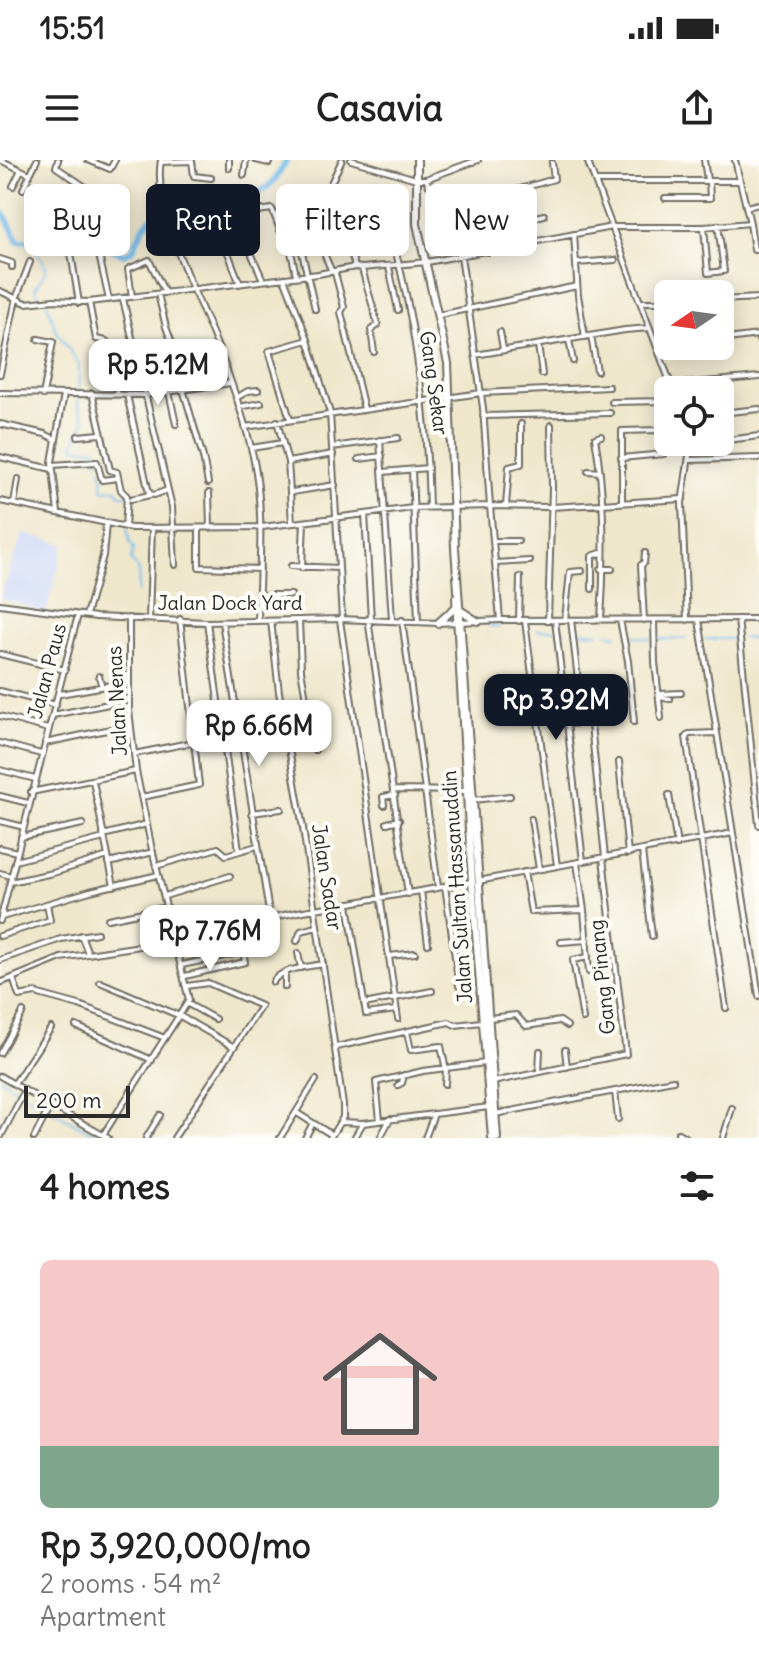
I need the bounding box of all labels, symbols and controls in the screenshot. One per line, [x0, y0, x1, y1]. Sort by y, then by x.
text: 15:51 [40, 9, 105, 47]
icon: menu [40, 86, 84, 130]
text: Casavia [316, 86, 443, 131]
icon: share [675, 86, 719, 130]
chip: Buy [24, 184, 130, 256]
chip: Rent [146, 184, 260, 256]
chip: Filters [276, 184, 409, 256]
chip: New [425, 184, 537, 256]
north arrow [654, 280, 734, 360]
map controls [654, 280, 734, 456]
street label: Gang Sekar [415, 329, 454, 437]
pin: Rp 5.12M [75, 339, 241, 407]
text: Rp 5.12M [107, 348, 209, 381]
button: locate [654, 376, 734, 456]
street label: Jalan Dock Yard [157, 590, 303, 615]
street label: Jalan Paus [22, 621, 71, 721]
street label: Jalan Nenas [101, 645, 132, 757]
pin: Rp 3.92M [473, 674, 639, 742]
text: Rp 3.92M [502, 683, 610, 716]
pin: Rp 6.66M [176, 700, 342, 768]
text: Rp 6.66M [204, 709, 314, 742]
street label: Jalan Sultan Hassanuddin [436, 770, 477, 1004]
street label: Jalan Sadar [307, 822, 348, 932]
pin: Rp 7.76M [127, 905, 293, 973]
text: Rp 7.76M [158, 914, 262, 947]
street label: Gang Pinang [583, 918, 620, 1036]
scale bar [24, 1082, 130, 1118]
text: 200 m [36, 1086, 102, 1114]
icon: filters [675, 1164, 719, 1208]
text: 4 homes [40, 1165, 170, 1208]
icon: home [308, 1312, 452, 1456]
text: Rp 3,920,000/mo [40, 1524, 311, 1567]
text: 2 rooms · 54 m² [40, 1567, 222, 1600]
text: Apartment [40, 1600, 166, 1633]

